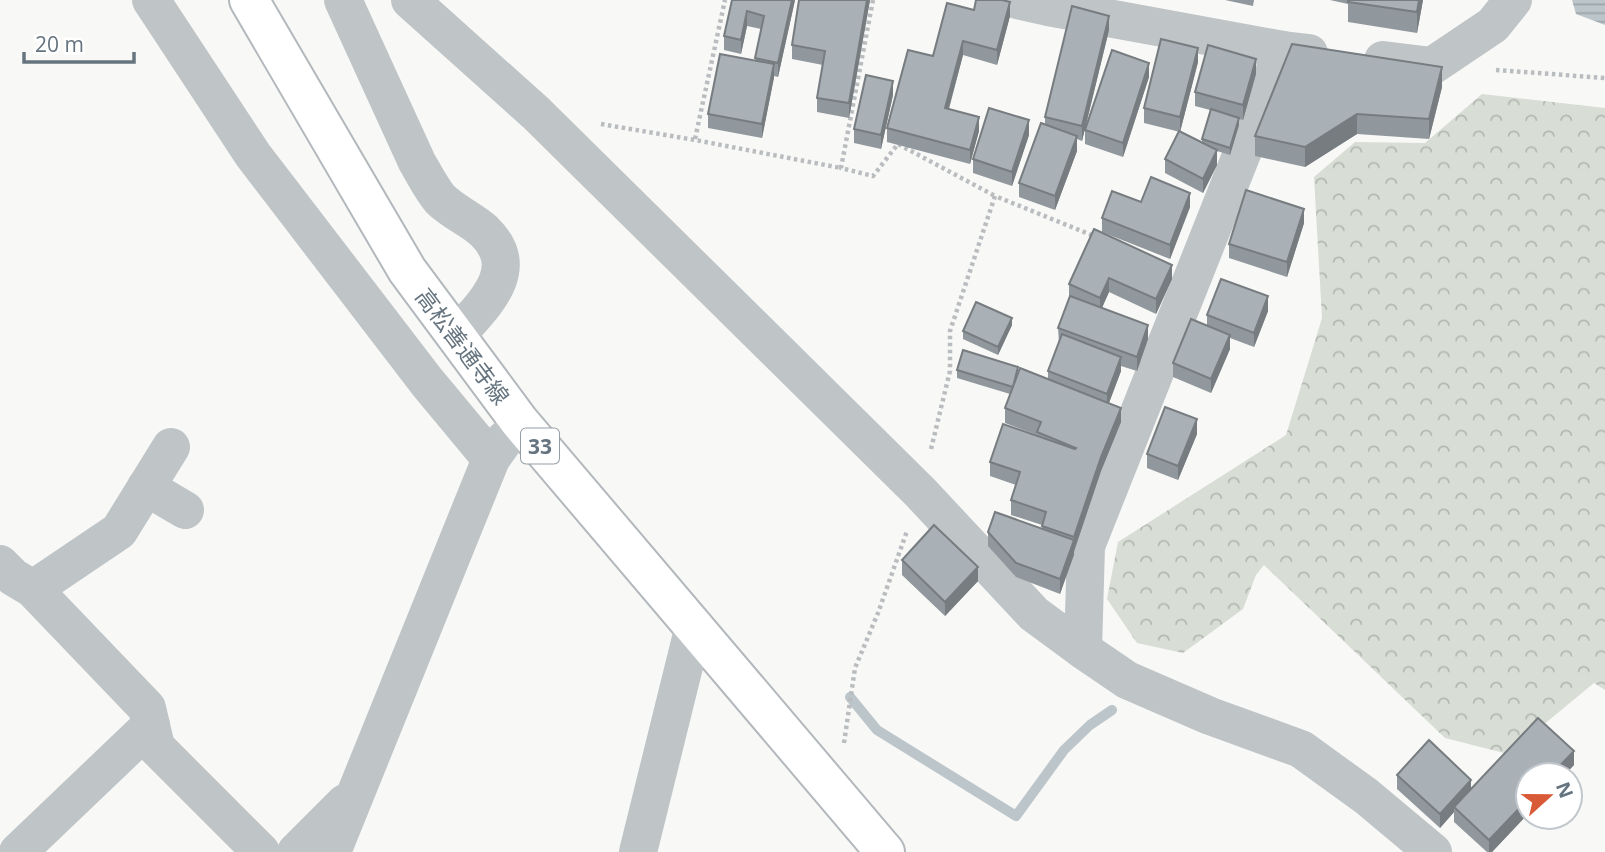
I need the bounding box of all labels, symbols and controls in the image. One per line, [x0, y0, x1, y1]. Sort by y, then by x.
scale bar [24, 21, 135, 65]
text: 20 m [35, 30, 84, 58]
street label: 高松善通寺線 [409, 281, 517, 411]
road number: 33 [521, 428, 559, 464]
north arrow [1514, 761, 1584, 831]
text: N [1550, 778, 1580, 802]

